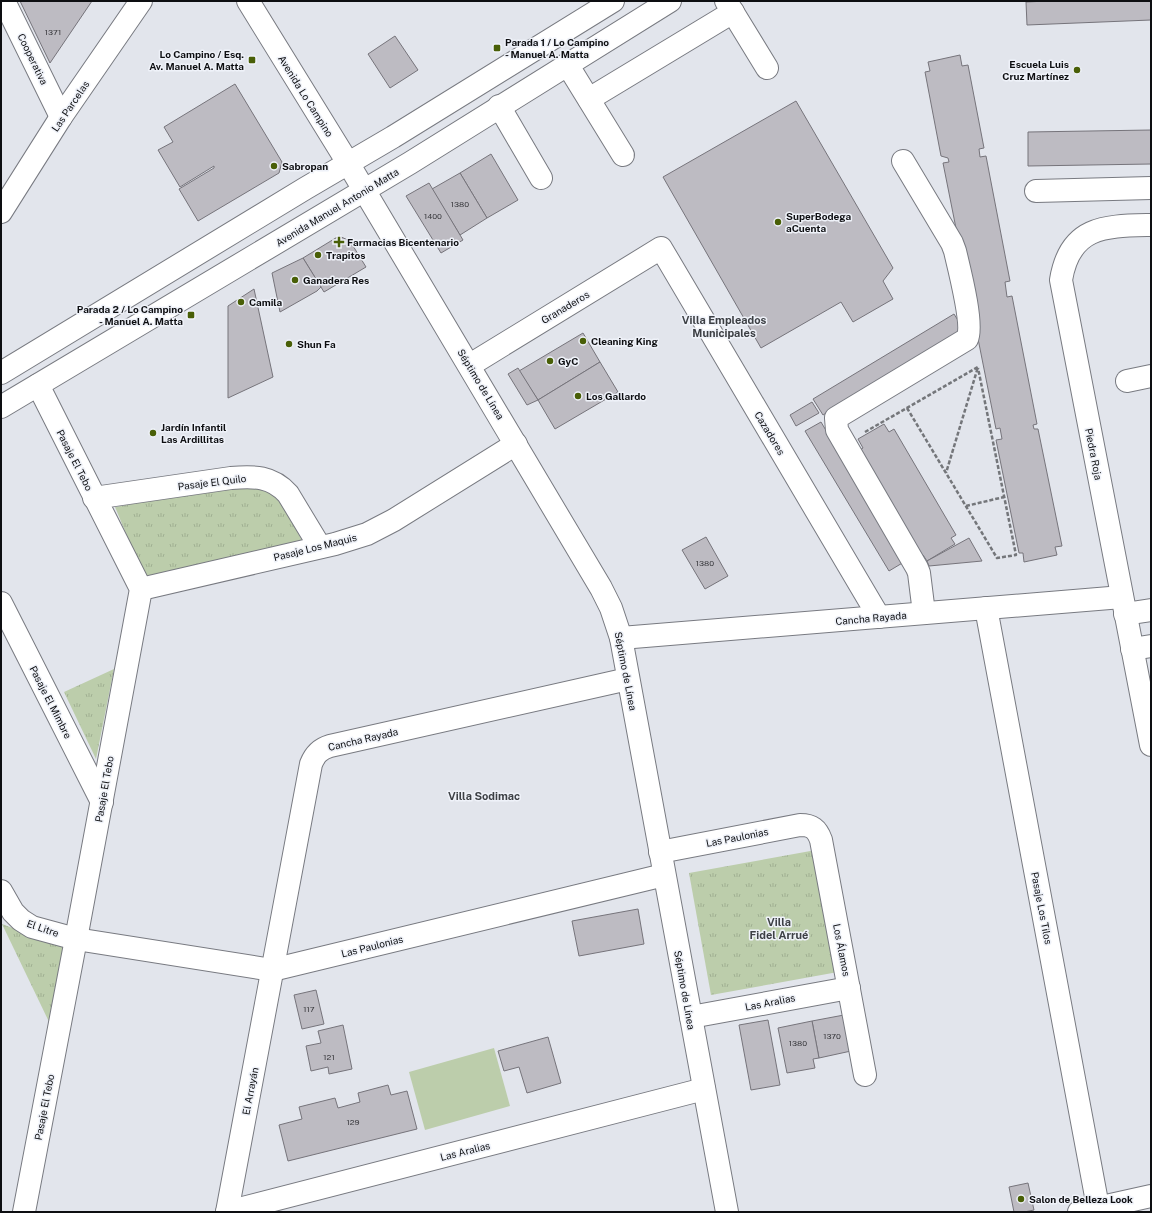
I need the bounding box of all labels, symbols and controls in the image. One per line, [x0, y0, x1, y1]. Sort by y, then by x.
house number: 1371 [45, 27, 61, 37]
street label: Cooperativa [15, 31, 51, 87]
place label: Parada 1 / Lo Campino - Manuel A. Matta [505, 36, 609, 60]
marker: Parada 1 / Lo Campino - Manuel A. Matta [492, 43, 502, 53]
place label: Lo Campino / Esq. Av. Manuel A. Matta [149, 48, 244, 72]
street label: Avenida Lo Campino [276, 53, 336, 139]
marker: Lo Campino / Esq. Av. Manuel A. Matta [247, 55, 257, 65]
place label: Escuela Luis Cruz Martínez [1002, 58, 1069, 82]
marker: Escuela Luis Cruz Martínez [1072, 65, 1082, 75]
street label: Las Parcelas [49, 78, 91, 134]
place label: Sabropan [282, 160, 328, 172]
marker: Sabropan [269, 161, 279, 171]
street label: Avenida Manuel Antonio Matta [273, 165, 401, 249]
house number: 1380 [451, 199, 469, 209]
place label: SuperBodega aCuenta [786, 210, 851, 234]
house number: 1400 [424, 211, 442, 221]
marker: SuperBodega aCuenta [773, 217, 783, 227]
place label: Farmacias Bicentenario [347, 236, 459, 248]
marker: Farmacias Bicentenario [334, 237, 344, 247]
place label: Trapitos [326, 249, 365, 261]
marker: Trapitos [313, 250, 323, 260]
place label: Ganadera Res [303, 274, 369, 286]
marker: Ganadera Res [290, 275, 300, 285]
street label: Granaderos [539, 288, 591, 326]
place label: Camila [249, 296, 283, 308]
marker: Camila [236, 297, 246, 307]
place label: Parada 2 / Lo Campino - Manuel A. Matta [77, 303, 183, 327]
marker: Parada 2 / Lo Campino - Manuel A. Matta [186, 310, 196, 320]
district label: Villa Empleados Municipales [682, 314, 766, 339]
place label: Cleaning King [591, 335, 658, 347]
marker: Cleaning King [578, 336, 588, 346]
place label: Shun Fa [297, 338, 336, 350]
marker: Shun Fa [284, 339, 294, 349]
street label: Séptimo de Línea [455, 347, 507, 421]
place label: GyC [558, 355, 578, 367]
marker: GyC [545, 356, 555, 366]
place label: Los Gallardo [586, 390, 646, 402]
marker: Los Gallardo [573, 391, 583, 401]
street label: Cazadores [752, 409, 788, 457]
place label: Jardín Infantil Las Ardillitas [161, 421, 226, 445]
street label: Pasaje El Tebo [54, 427, 96, 493]
street label: Piedra Roja [1083, 427, 1105, 481]
marker: Jardín Infantil Las Ardillitas [148, 428, 158, 438]
street label: Pasaje El Quilo [177, 472, 247, 492]
street label: Pasaje Los Maquis [272, 531, 358, 563]
house number: 1380 [696, 558, 714, 568]
street label: Cancha Rayada [835, 609, 907, 627]
street label: Séptimo de Línea [612, 630, 640, 712]
street label: Pasaje El Mimbre [27, 664, 75, 741]
street label: Cancha Rayada [327, 725, 399, 753]
street label: Pasaje El Tebo [92, 755, 116, 823]
district label: Villa Sodimac [448, 790, 520, 802]
street label: Las Paulonias [705, 825, 769, 849]
street label: Pasaje Los Tilos [1029, 871, 1055, 945]
district label: Villa Fidel Arrué [750, 916, 808, 941]
street label: El Litre [25, 917, 61, 939]
street label: Los Álamos [831, 923, 853, 977]
street label: Las Paulonias [340, 933, 404, 959]
street label: Séptimo de Línea [672, 949, 698, 1031]
street label: Las Aralias [744, 991, 796, 1013]
house number: 117 [303, 1004, 315, 1014]
house number: 1370 [823, 1031, 841, 1041]
house number: 1380 [789, 1038, 807, 1048]
house number: 121 [323, 1052, 335, 1062]
street label: El Arrayán [240, 1066, 261, 1116]
street label: Pasaje El Tebo [32, 1073, 56, 1141]
house number: 129 [346, 1117, 360, 1127]
street label: Las Aralias [439, 1139, 491, 1163]
place label: Salon de Belleza Look [1029, 1193, 1133, 1205]
marker: Salon de Belleza Look [1016, 1194, 1026, 1204]

